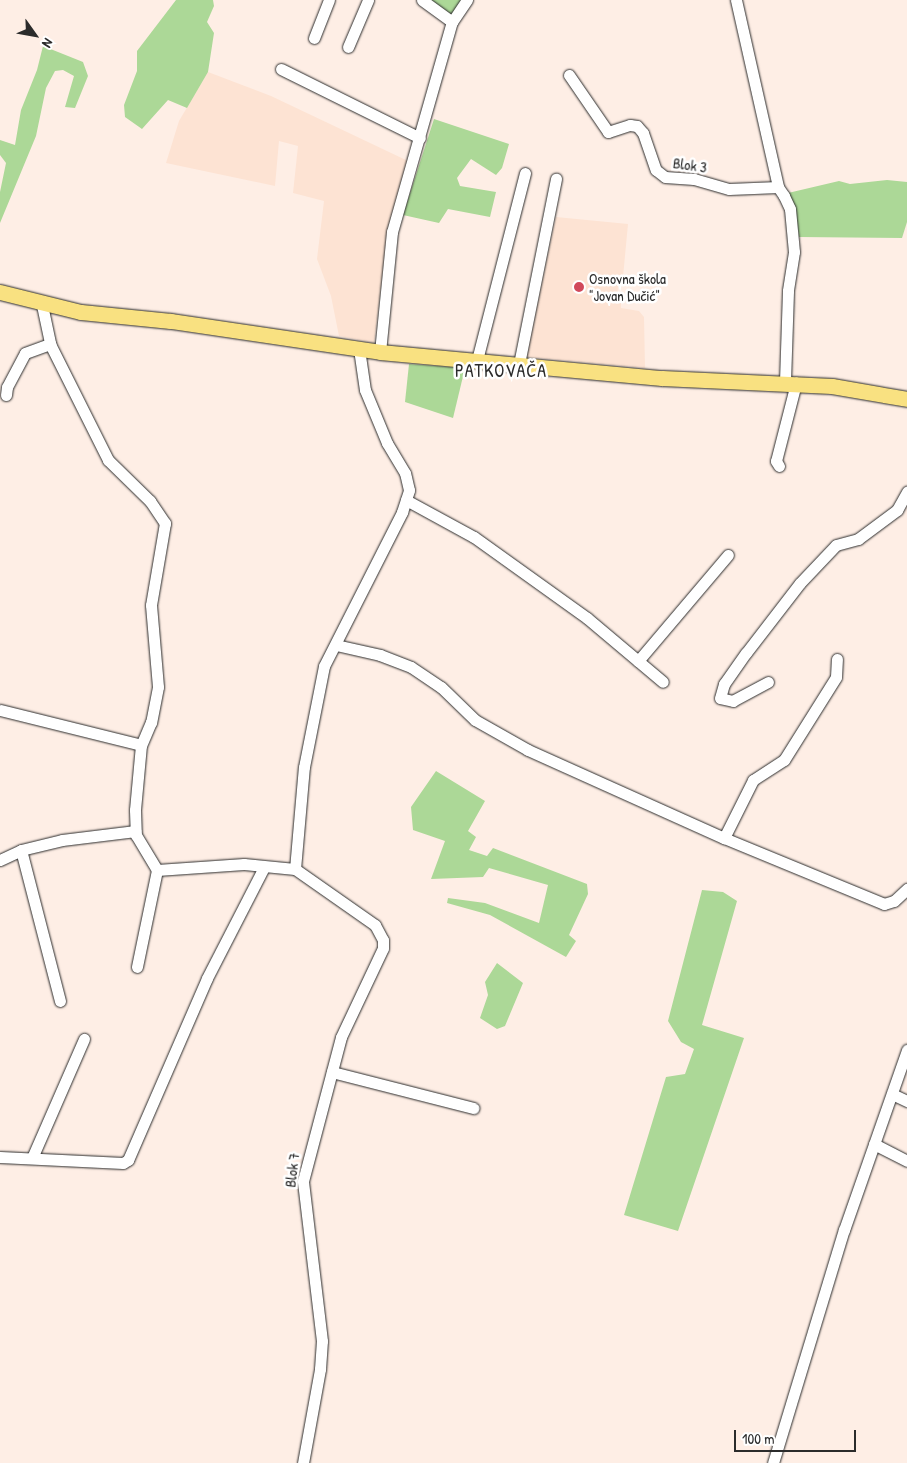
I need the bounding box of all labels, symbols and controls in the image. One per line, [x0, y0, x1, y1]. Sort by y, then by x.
north arrow [10, 10, 60, 60]
text: N [38, 35, 58, 51]
street label: Blok 3 [672, 154, 708, 176]
place label: Osnovna škola "Jovan Dučić" [589, 269, 666, 304]
marker: Osnovna škola "Jovan Dučić" [573, 281, 585, 293]
district label: PATKOVAČA [454, 360, 548, 382]
street label: Blok 7 [281, 1152, 303, 1188]
scale bar [737, 1420, 860, 1452]
text: 100 m [742, 1428, 775, 1449]

